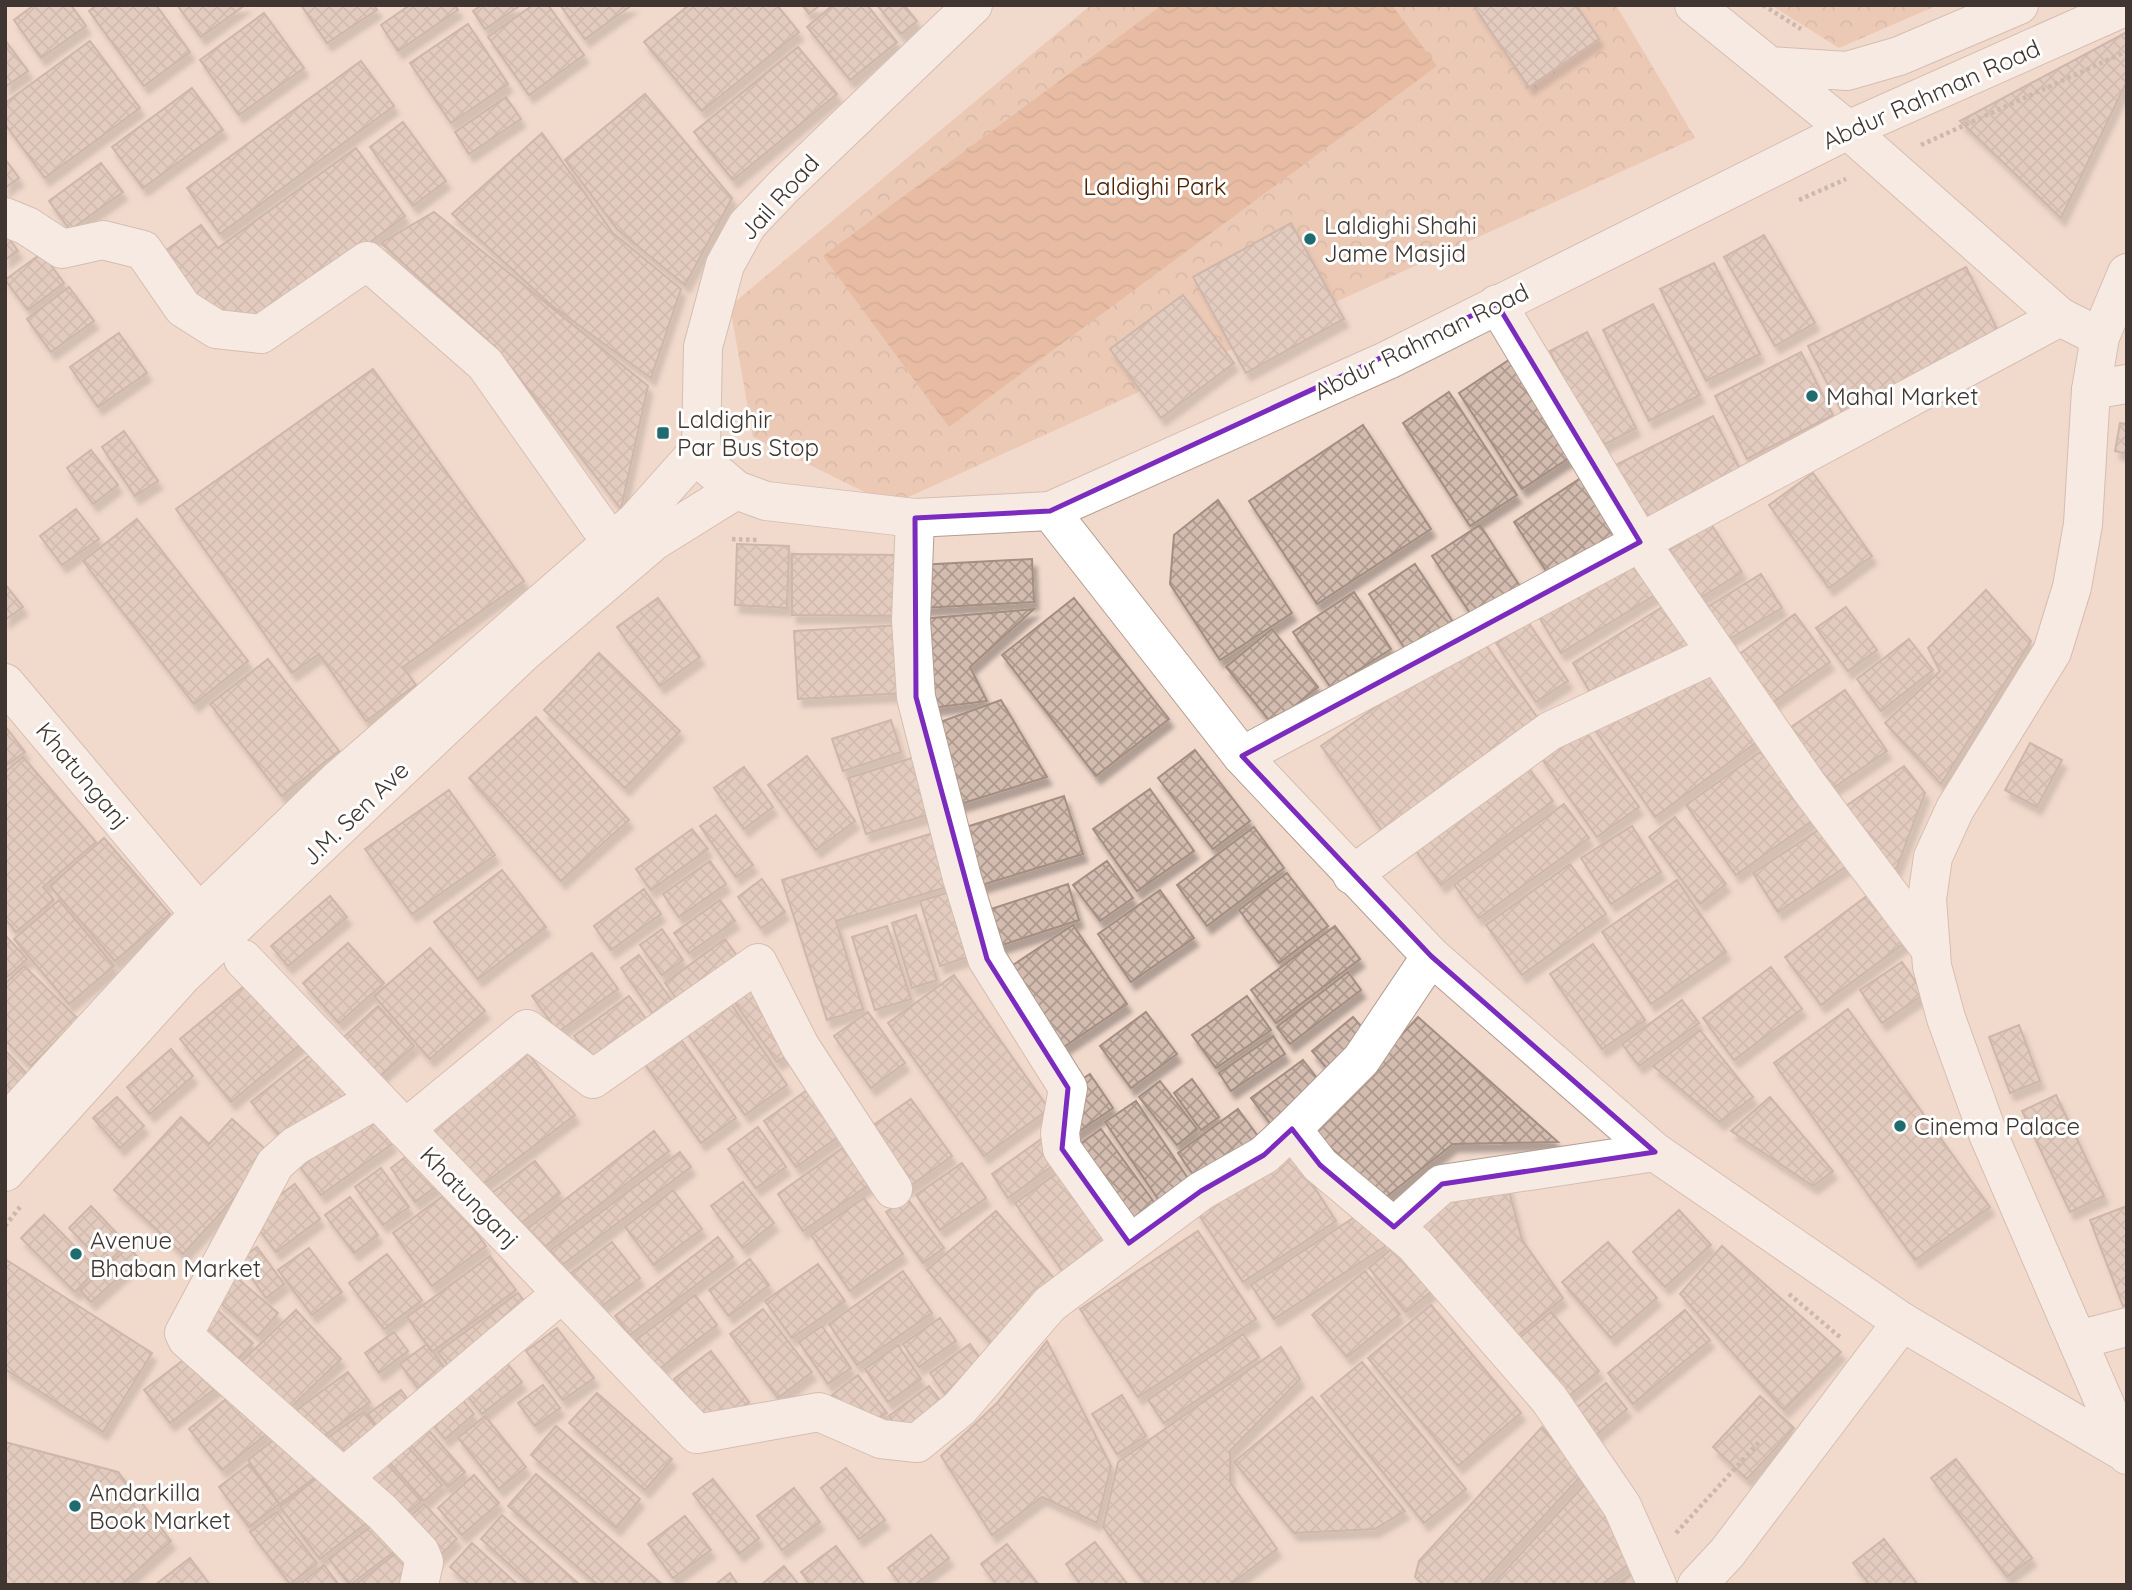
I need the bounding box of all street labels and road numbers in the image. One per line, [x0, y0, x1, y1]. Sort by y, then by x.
street label: Abdur Rahman Road [1817, 32, 2045, 156]
street label: Jail Road [733, 148, 825, 246]
street label: Abdur Rahman Road [1309, 276, 1533, 406]
street label: Khatunganj [30, 716, 136, 834]
street label: J.M. Sen Ave [295, 755, 415, 871]
street label: Khatunganj [414, 1140, 526, 1254]

